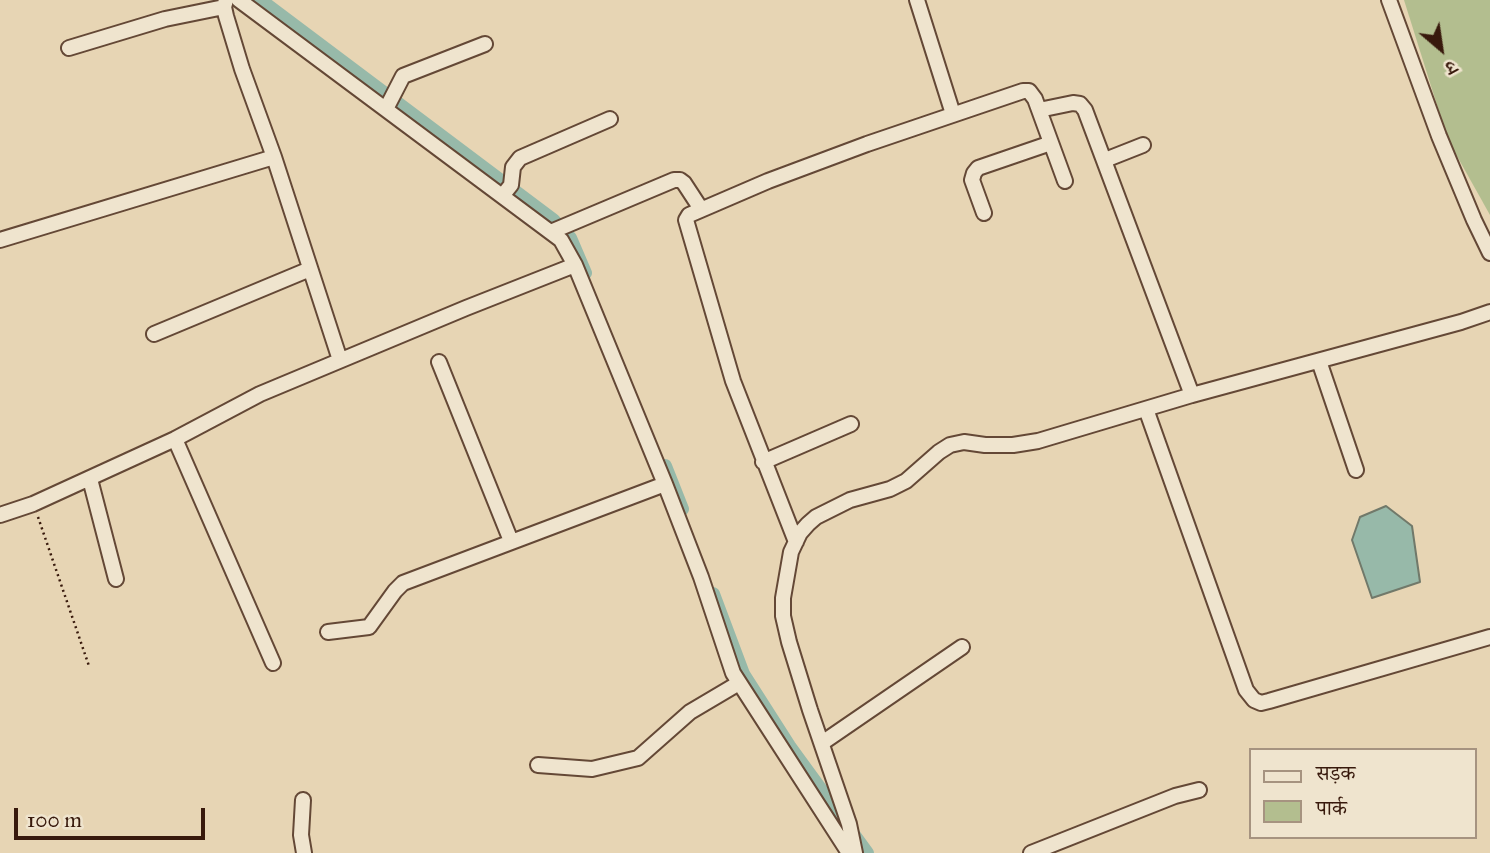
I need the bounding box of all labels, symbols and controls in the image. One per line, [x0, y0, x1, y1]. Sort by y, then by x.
north arrow [1406, 14, 1476, 84]
text: उ [1442, 55, 1461, 80]
legend [1248, 748, 1476, 839]
text: सड़क [1316, 760, 1355, 786]
scale bar [18, 794, 208, 838]
text: पार्क [1316, 795, 1347, 821]
text: 100 m [27, 807, 82, 833]

